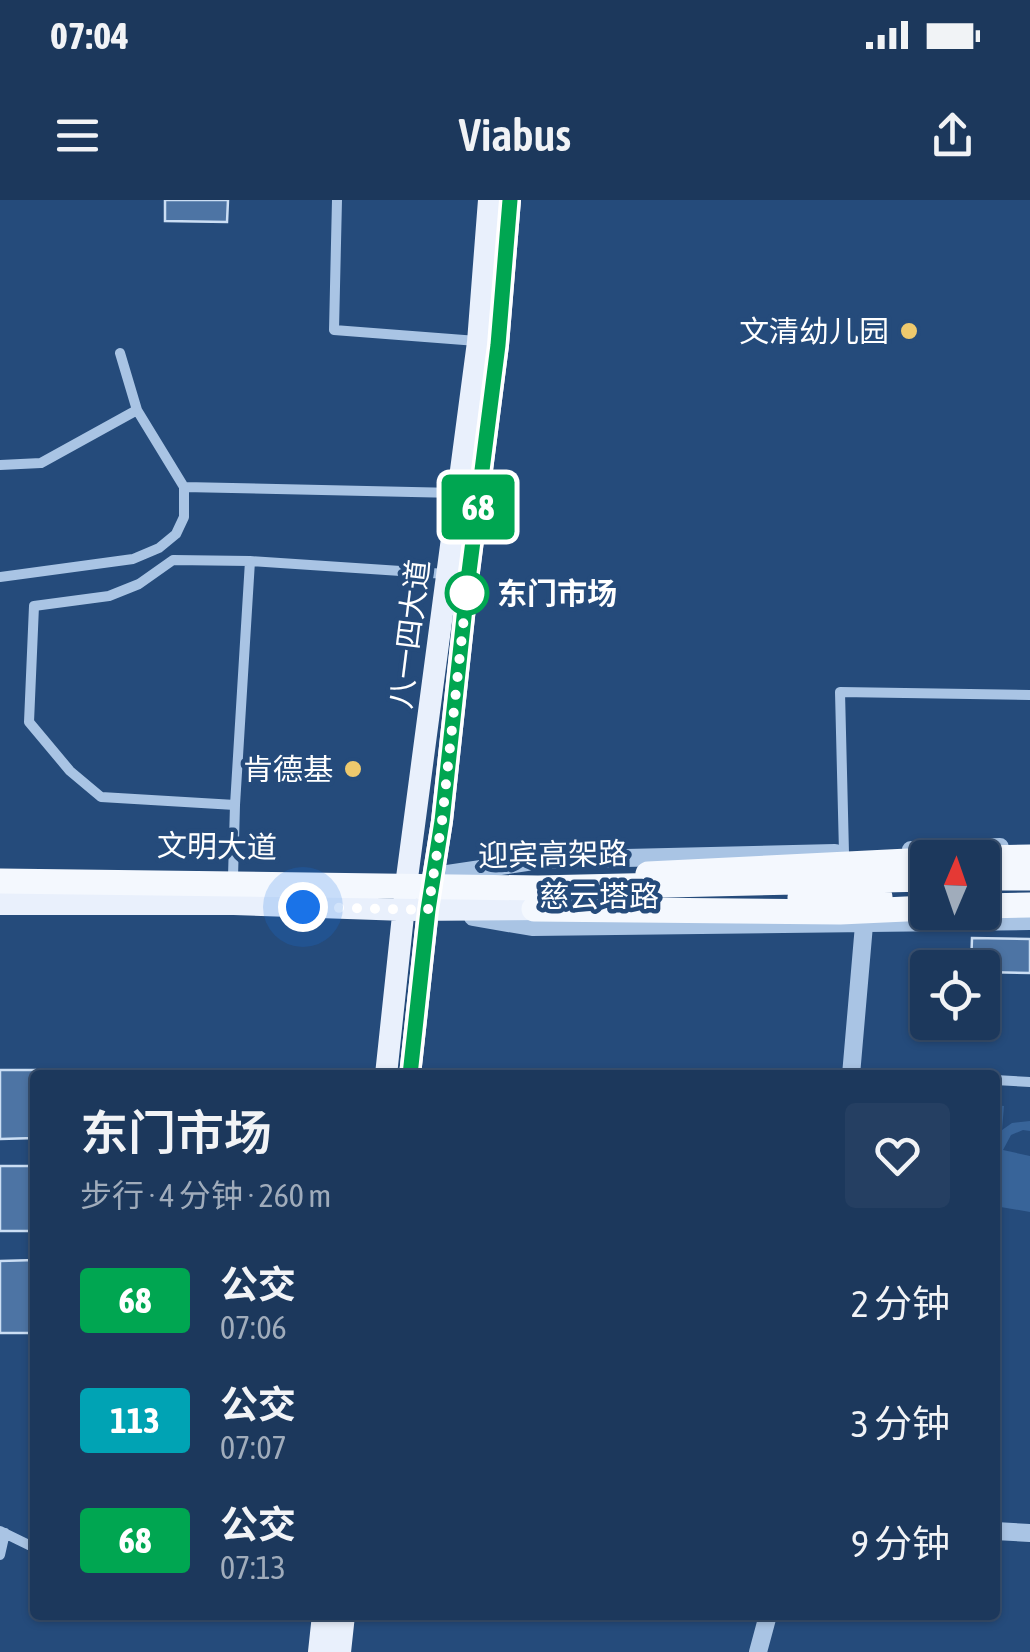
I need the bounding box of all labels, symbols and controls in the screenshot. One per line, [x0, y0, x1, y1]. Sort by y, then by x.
text: 07:04 [50, 14, 129, 57]
icon: menu [50, 108, 105, 163]
icon: share [925, 108, 980, 163]
text: Viabus [459, 109, 571, 161]
place label: 文清幼儿园 [739, 314, 889, 348]
marker: 文清幼儿园 [898, 320, 920, 342]
line badge: 68 [433, 474, 523, 540]
text: 68 [462, 487, 494, 527]
street label: 八一四大道 [383, 557, 435, 711]
marker: 东门市场 [446, 572, 488, 614]
place label: 东门市场 [497, 576, 617, 610]
place label: 肯德基 [243, 752, 333, 786]
marker: 肯德基 [342, 758, 364, 780]
street label: 文明大道 [157, 828, 277, 864]
street label: 迎宾高架路 [478, 836, 628, 872]
north arrow [910, 840, 1000, 930]
map controls [910, 840, 1000, 1040]
street label: 慈云塔路 [539, 879, 659, 913]
your location [278, 882, 328, 932]
button: locate [910, 950, 1000, 1040]
button: heart [845, 1103, 950, 1208]
text: 东门市场 [80, 1105, 272, 1160]
text: 步行 · 4 分钟 · 260 m [80, 1177, 331, 1214]
text: 公交 [220, 1263, 296, 1306]
text: 68 [119, 1280, 151, 1320]
text: 2 分钟 [851, 1282, 950, 1325]
text: 07:06 [220, 1309, 287, 1346]
text: 公交 [220, 1383, 296, 1426]
text: 113 [110, 1400, 160, 1440]
text: 3 分钟 [851, 1402, 950, 1445]
text: 07:07 [220, 1429, 287, 1466]
text: 公交 [220, 1503, 296, 1546]
text: 68 [119, 1520, 151, 1560]
text: 9 分钟 [851, 1522, 950, 1565]
text: 07:13 [220, 1549, 286, 1586]

